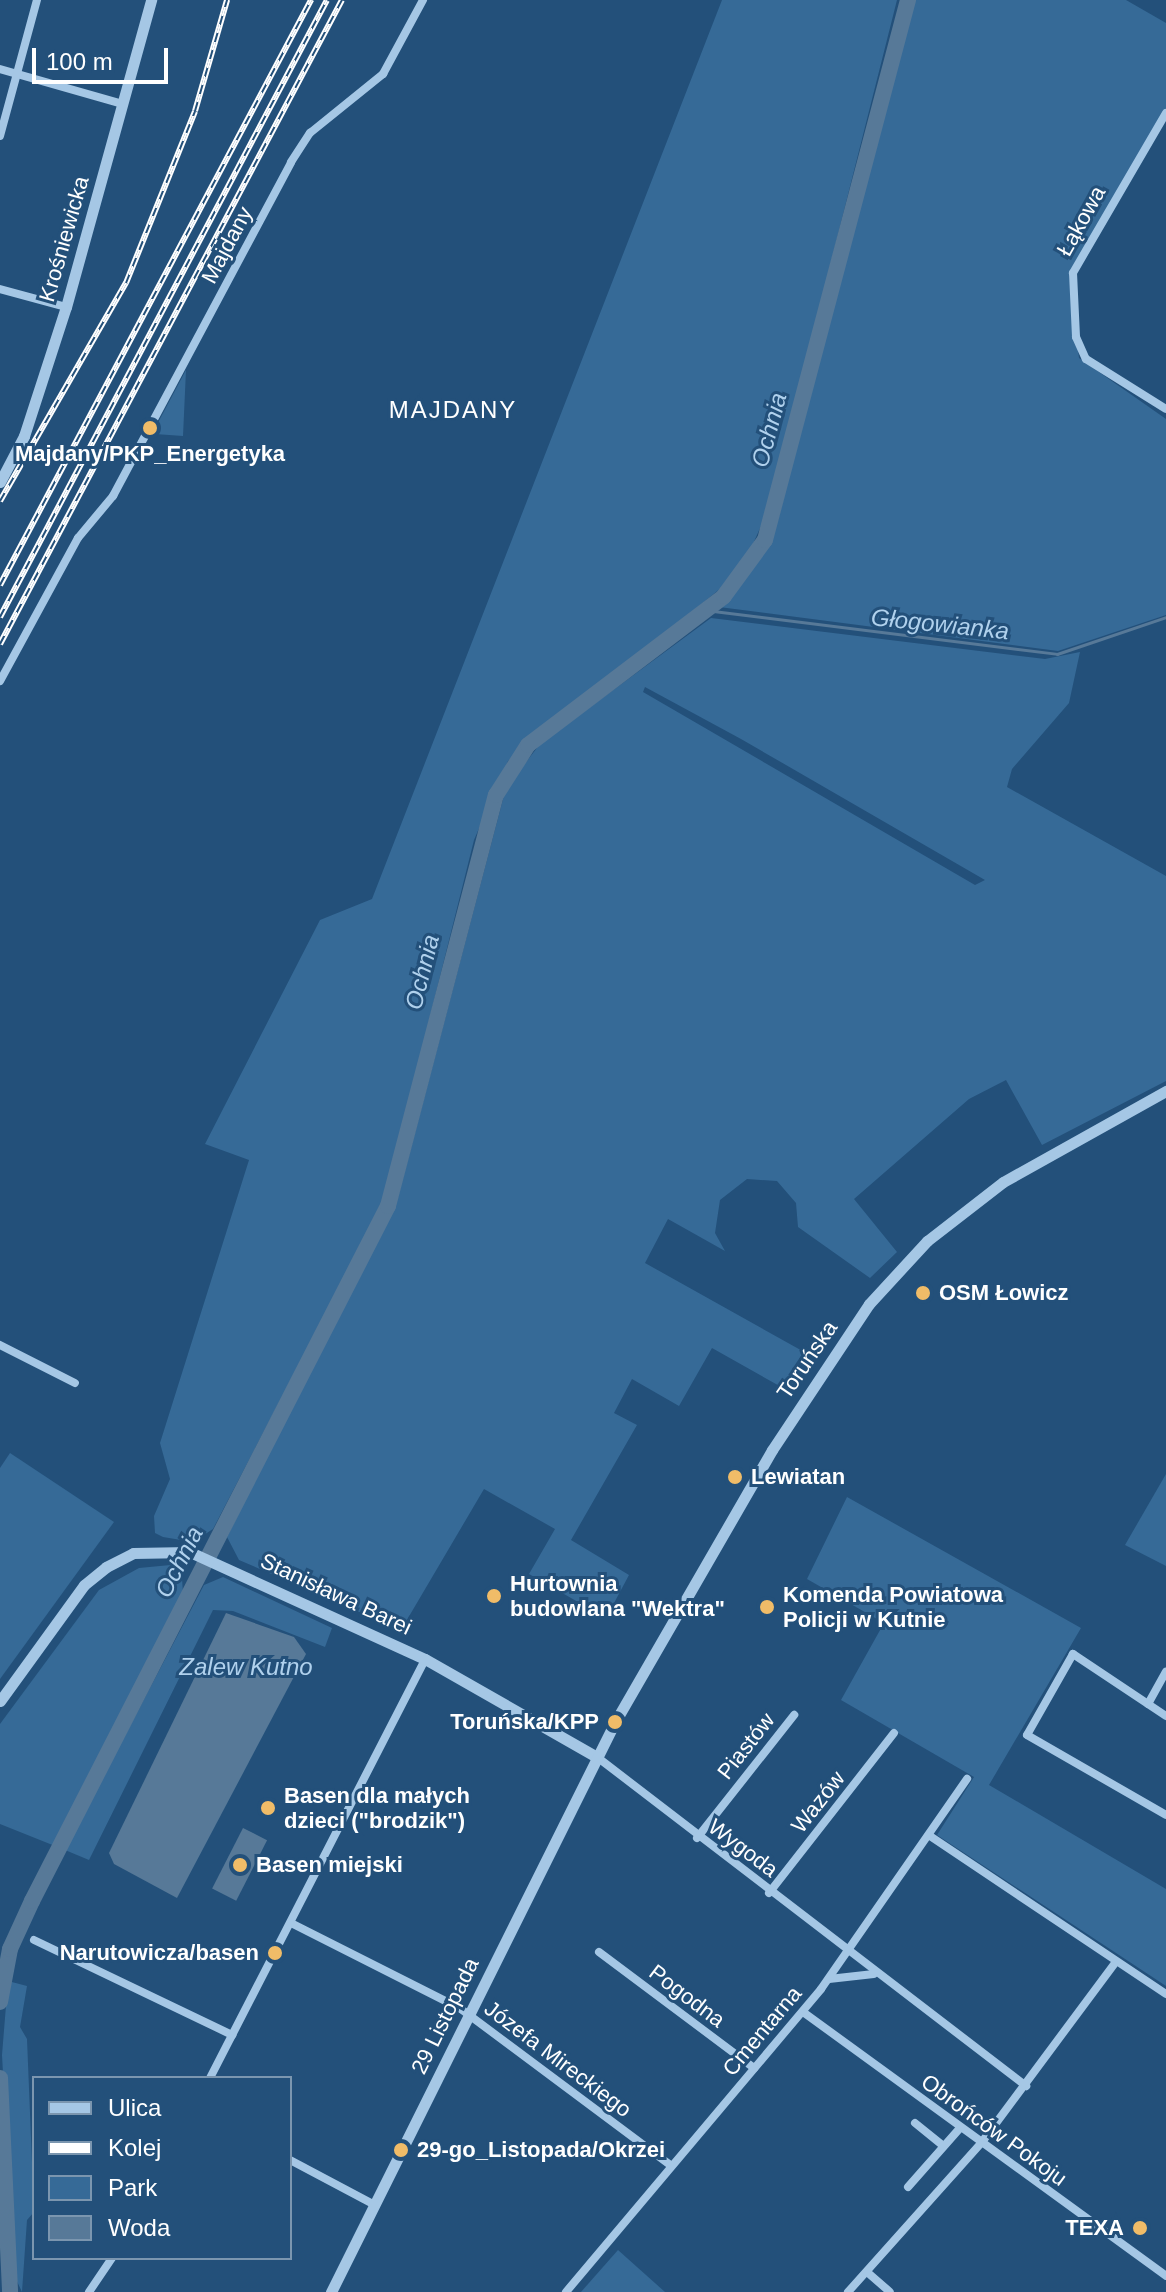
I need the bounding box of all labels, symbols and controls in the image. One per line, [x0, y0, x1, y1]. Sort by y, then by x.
scale bar [36, 32, 172, 82]
text: 100 m [46, 48, 113, 75]
street label: Krośniewicka [33, 173, 95, 305]
street label: Łąkowa [1051, 181, 1111, 261]
street label: Majdany [196, 202, 258, 288]
water label: Ochnia [745, 390, 793, 470]
district label: MAJDANY [389, 396, 517, 424]
marker: Majdany/PKP_Energetyka [141, 419, 159, 437]
place label: Majdany/PKP_Energetyka [15, 441, 285, 467]
water label: Głogowianka [869, 602, 1011, 646]
water label: Ochnia [399, 932, 445, 1012]
place label: OSM Łowicz [939, 1280, 1069, 1306]
marker: OSM Łowicz [914, 1284, 932, 1302]
street label: Toruńska [771, 1316, 843, 1404]
place label: Lewiatan [751, 1464, 845, 1490]
marker: Lewiatan [726, 1468, 744, 1486]
water label: Ochnia [149, 1522, 209, 1602]
street label: Stanisława Barei [256, 1547, 416, 1641]
place label: Hurtownia budowlana "Wektra" [510, 1570, 725, 1622]
place label: Komenda Powiatowa Policji w Kutnie [783, 1581, 1003, 1632]
marker: Hurtownia budowlana "Wektra" [485, 1587, 503, 1605]
marker: Komenda Powiatowa Policji w Kutnie [758, 1598, 776, 1616]
water label: Zalew Kutno [179, 1653, 313, 1681]
street label: Piastów [712, 1708, 780, 1784]
place label: Toruńska/KPP [450, 1709, 599, 1735]
marker: Toruńska/KPP [606, 1713, 624, 1731]
street label: Wazów [786, 1766, 850, 1838]
place label: Basen dla małych dzieci ("brodzik") [284, 1782, 470, 1834]
marker: Basen dla małych dzieci ("brodzik") [259, 1799, 277, 1817]
street label: Wygoda [703, 1813, 783, 1883]
place label: Basen miejski [256, 1852, 403, 1878]
marker: Basen miejski [231, 1856, 249, 1874]
place label: Narutowicza/basen [60, 1940, 259, 1966]
marker: Narutowicza/basen [266, 1944, 284, 1962]
street label: 29 Listopada [406, 1954, 484, 2078]
street label: Pogodna [644, 1959, 730, 2033]
street label: Cmentarna [717, 1981, 807, 2081]
street label: Józefa Mireckiego [479, 1995, 637, 2123]
street label: Obrońców Pokoju [916, 2068, 1072, 2192]
legend [32, 2076, 292, 2260]
text: Ulica [108, 2094, 161, 2121]
text: Kolej [108, 2134, 161, 2161]
place label: 29-go_Listopada/Okrzei [417, 2137, 665, 2163]
marker: 29-go_Listopada/Okrzei [392, 2141, 410, 2159]
text: Park [108, 2174, 157, 2201]
text: Woda [108, 2214, 170, 2241]
place label: TEXA [1065, 2215, 1124, 2241]
marker: TEXA [1131, 2219, 1149, 2237]

